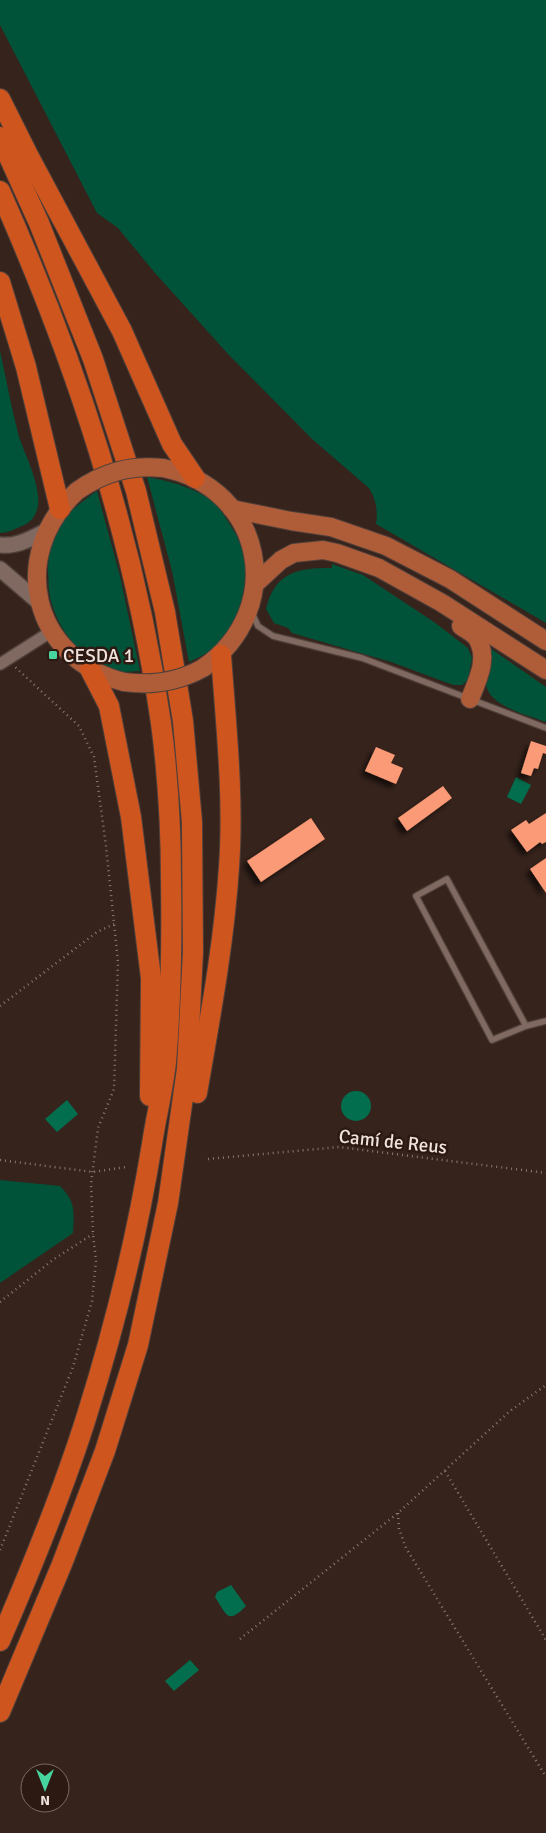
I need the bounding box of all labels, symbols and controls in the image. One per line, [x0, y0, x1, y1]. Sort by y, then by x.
place label: CESDA 1 [63, 644, 134, 668]
marker: CESDA 1 [47, 649, 59, 661]
street label: Camí de Reus [338, 1124, 448, 1160]
north arrow [20, 1763, 70, 1813]
text: N [40, 1792, 50, 1809]

